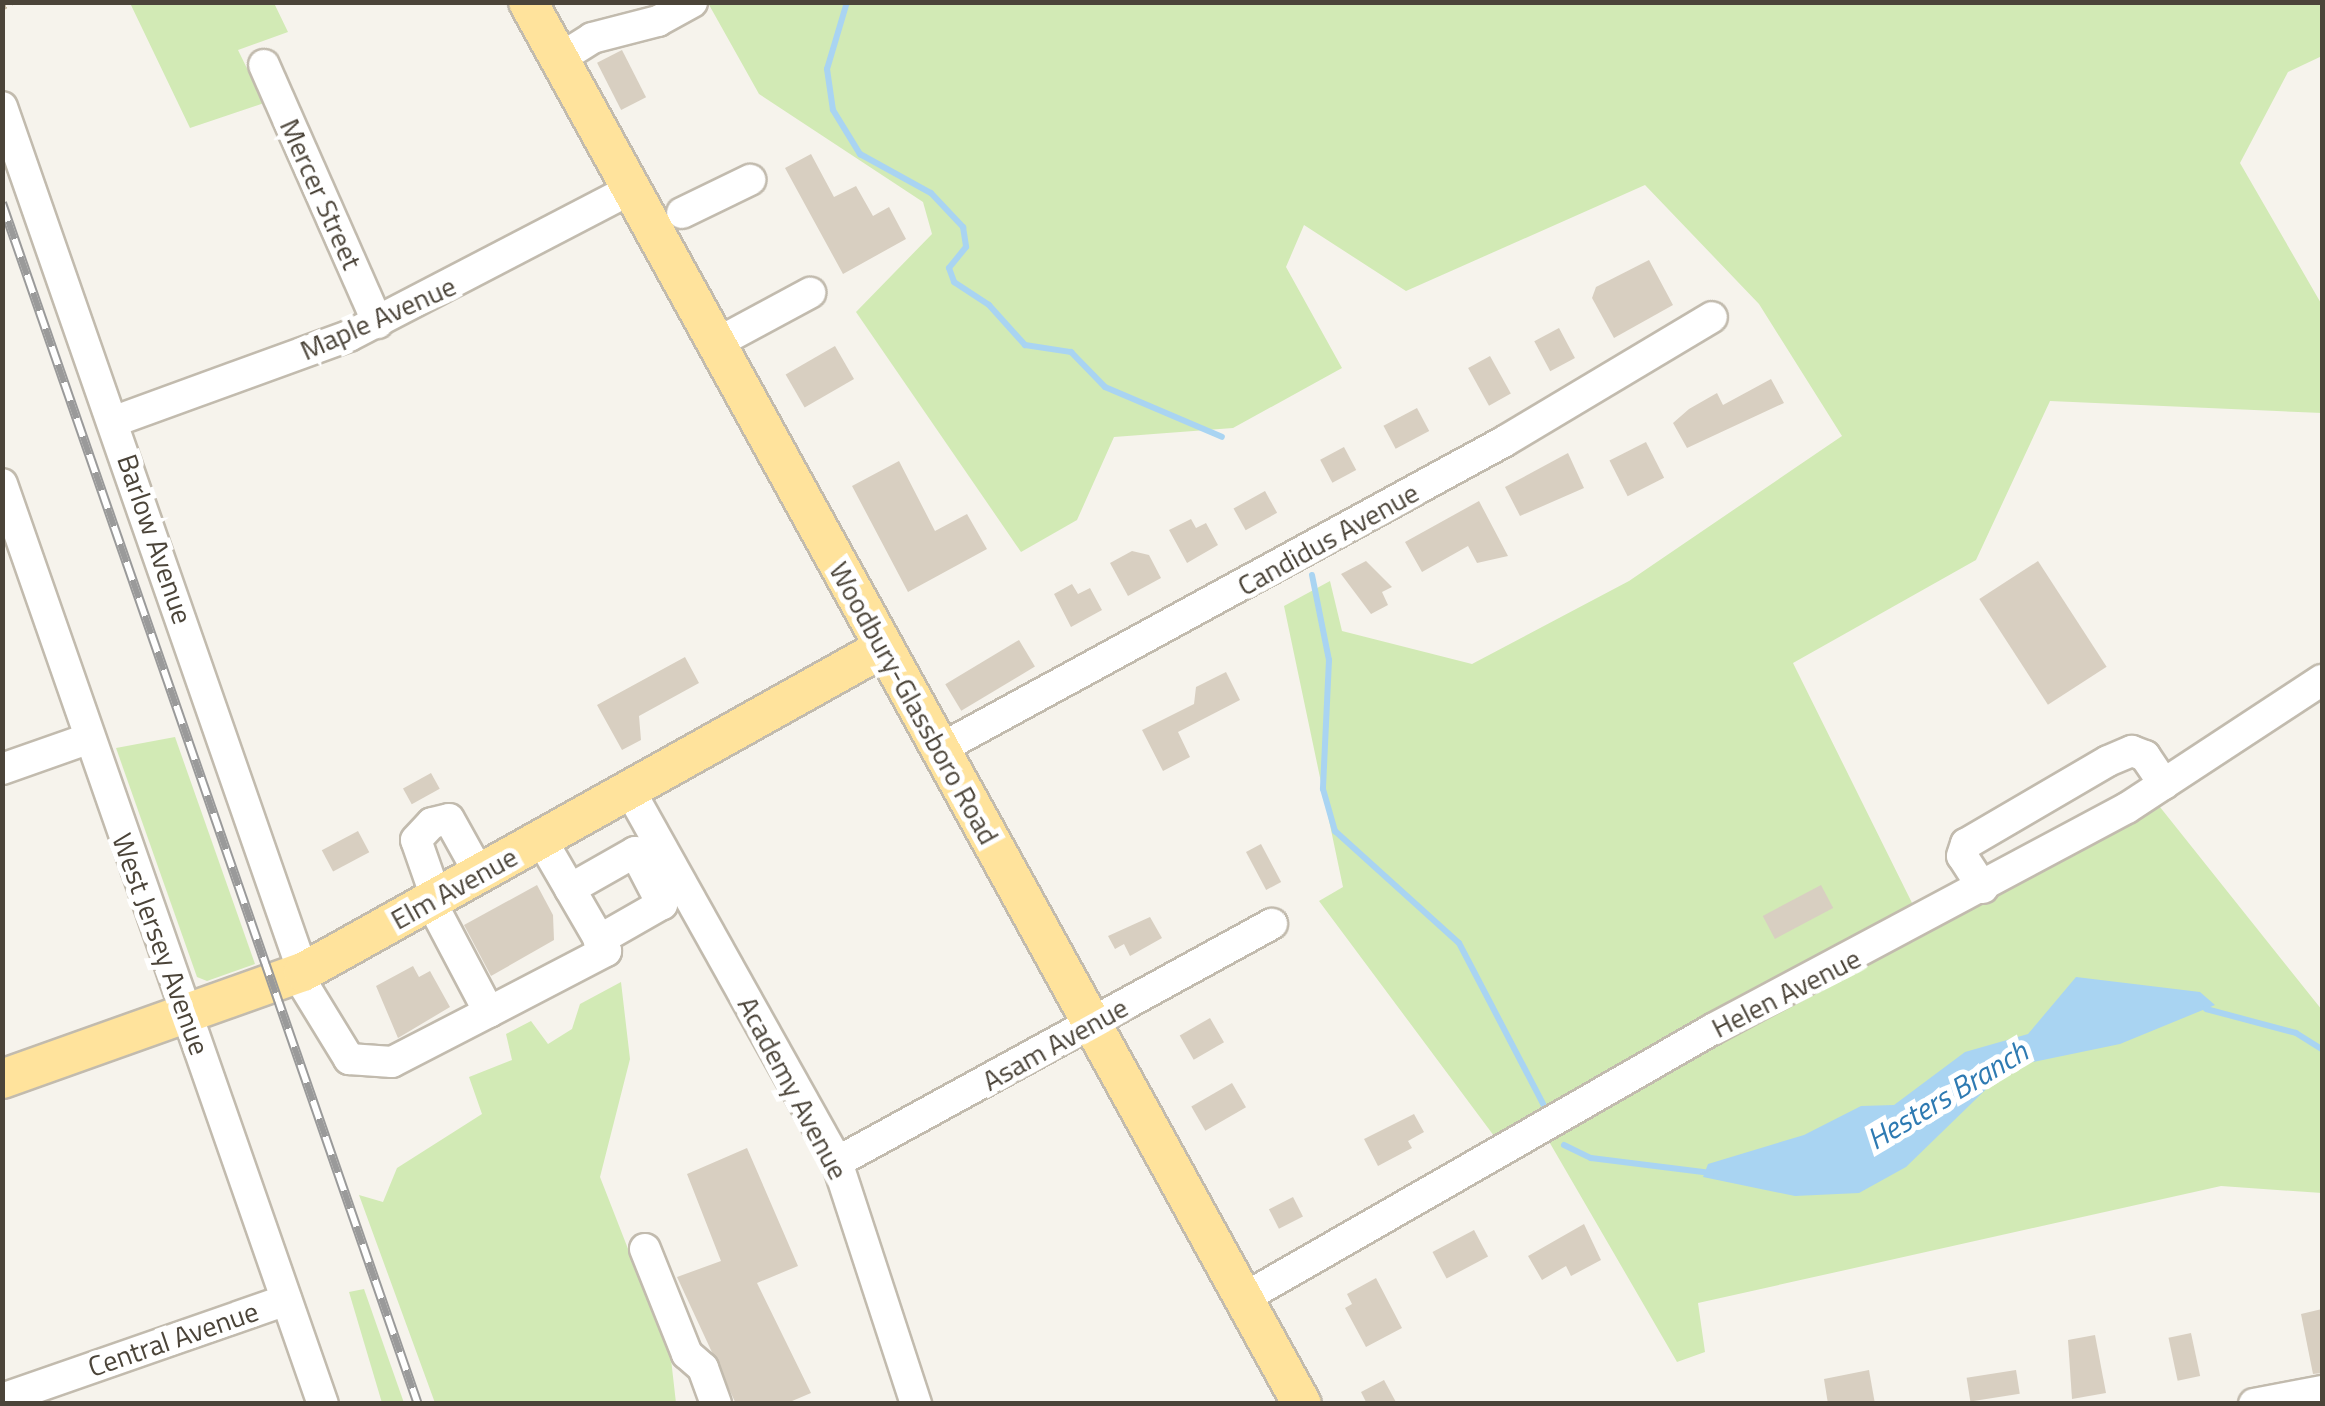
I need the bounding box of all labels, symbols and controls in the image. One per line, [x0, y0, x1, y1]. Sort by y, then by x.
street label: Mercer Street [273, 114, 369, 274]
street label: Maple Avenue [295, 269, 461, 367]
street label: Barlow Avenue [110, 450, 200, 628]
street label: Candidus Avenue [1232, 475, 1424, 603]
street label: Woodbury-Glassboro Road [822, 556, 1006, 850]
street label: West Jersey Avenue [105, 829, 217, 1059]
street label: Elm Avenue [385, 840, 523, 936]
street label: Helen Avenue [1706, 941, 1866, 1045]
street label: Asam Avenue [976, 990, 1134, 1098]
street label: Academy Avenue [731, 991, 855, 1185]
water label: Hesters Branch [1860, 1033, 2034, 1157]
street label: Central Avenue [83, 1294, 263, 1384]

